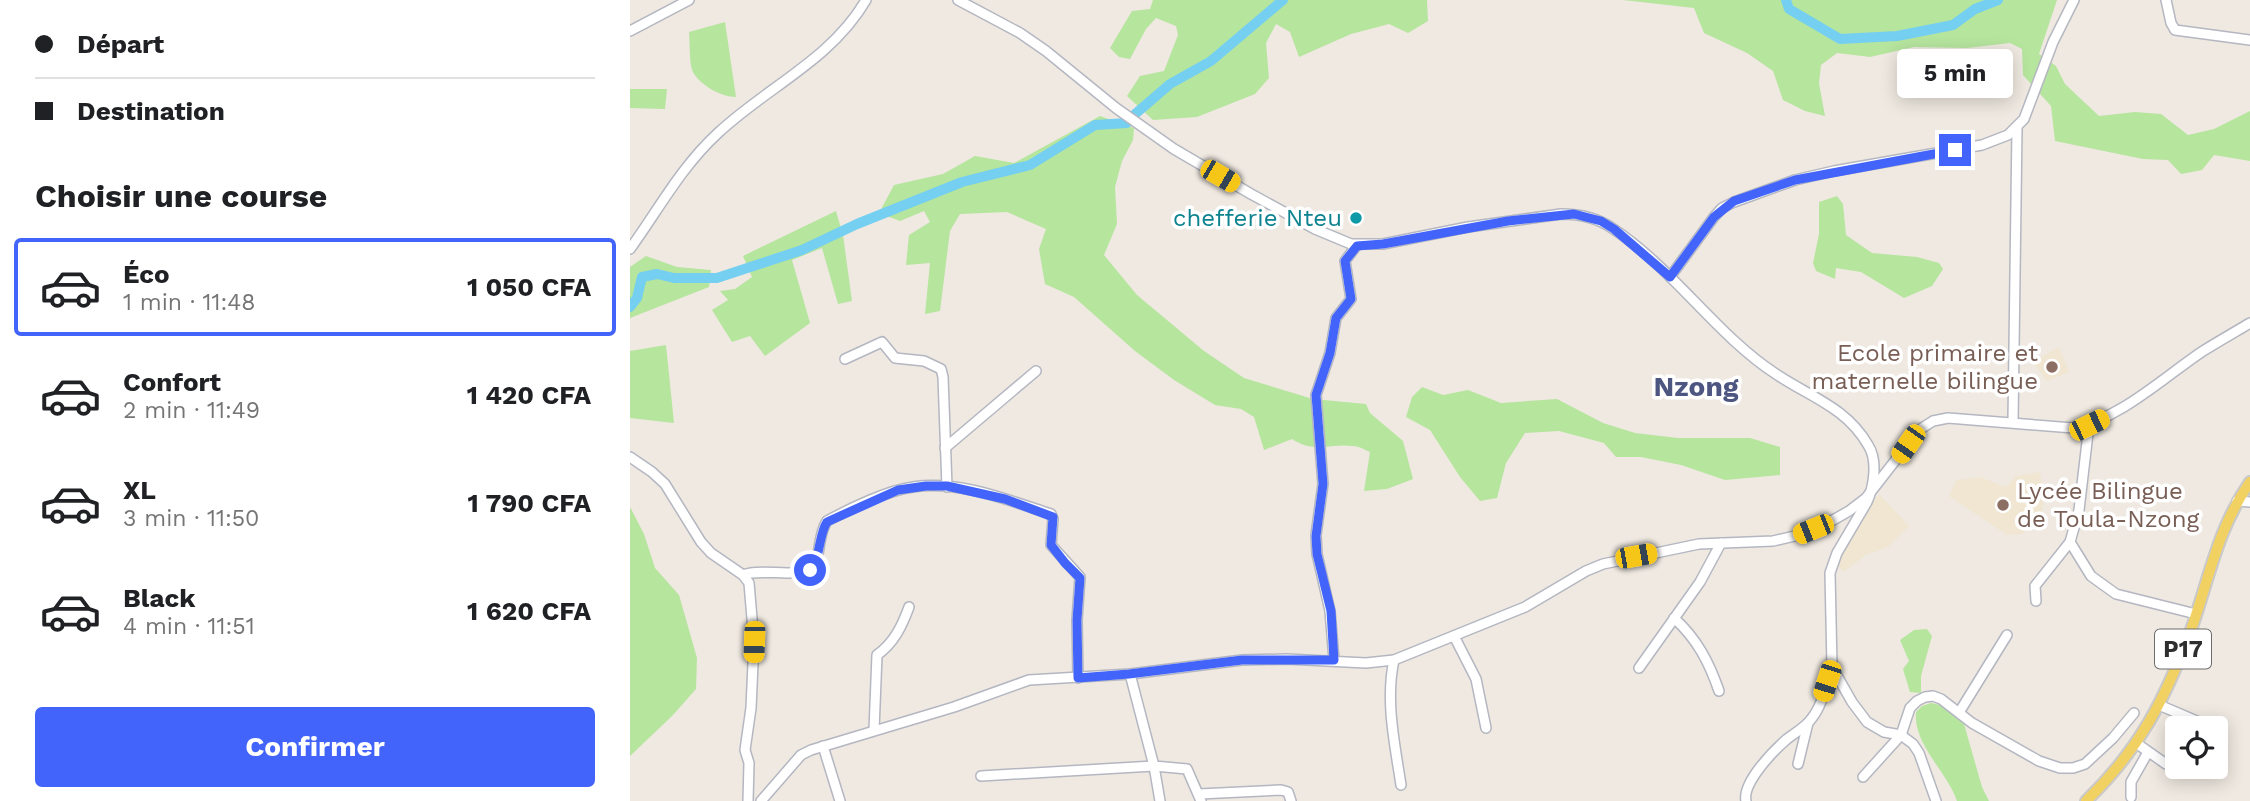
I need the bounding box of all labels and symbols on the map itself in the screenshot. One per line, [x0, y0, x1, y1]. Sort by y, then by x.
callout: 5 min [1897, 48, 2013, 97]
route end [1939, 134, 1971, 166]
car [1197, 156, 1244, 196]
place label: chefferie Nteu [1173, 204, 1342, 232]
marker: chefferie Nteu [1348, 210, 1364, 226]
place label: Ecole primaire et maternelle bilingue [1811, 339, 2038, 395]
marker: Ecole primaire et maternelle bilingue [2044, 359, 2060, 375]
district label: Nzong [1654, 370, 1739, 403]
car [2066, 406, 2113, 444]
car [1888, 421, 1929, 467]
place label: Lycée Bilingue de Toula-Nzong [2017, 477, 2200, 533]
marker: Lycée Bilingue de Toula-Nzong [1995, 497, 2011, 513]
car [1790, 511, 1837, 547]
car [1614, 542, 1659, 570]
route start [794, 554, 826, 586]
car [743, 621, 766, 663]
road number: P17 [2155, 629, 2211, 668]
car [1811, 658, 1844, 704]

